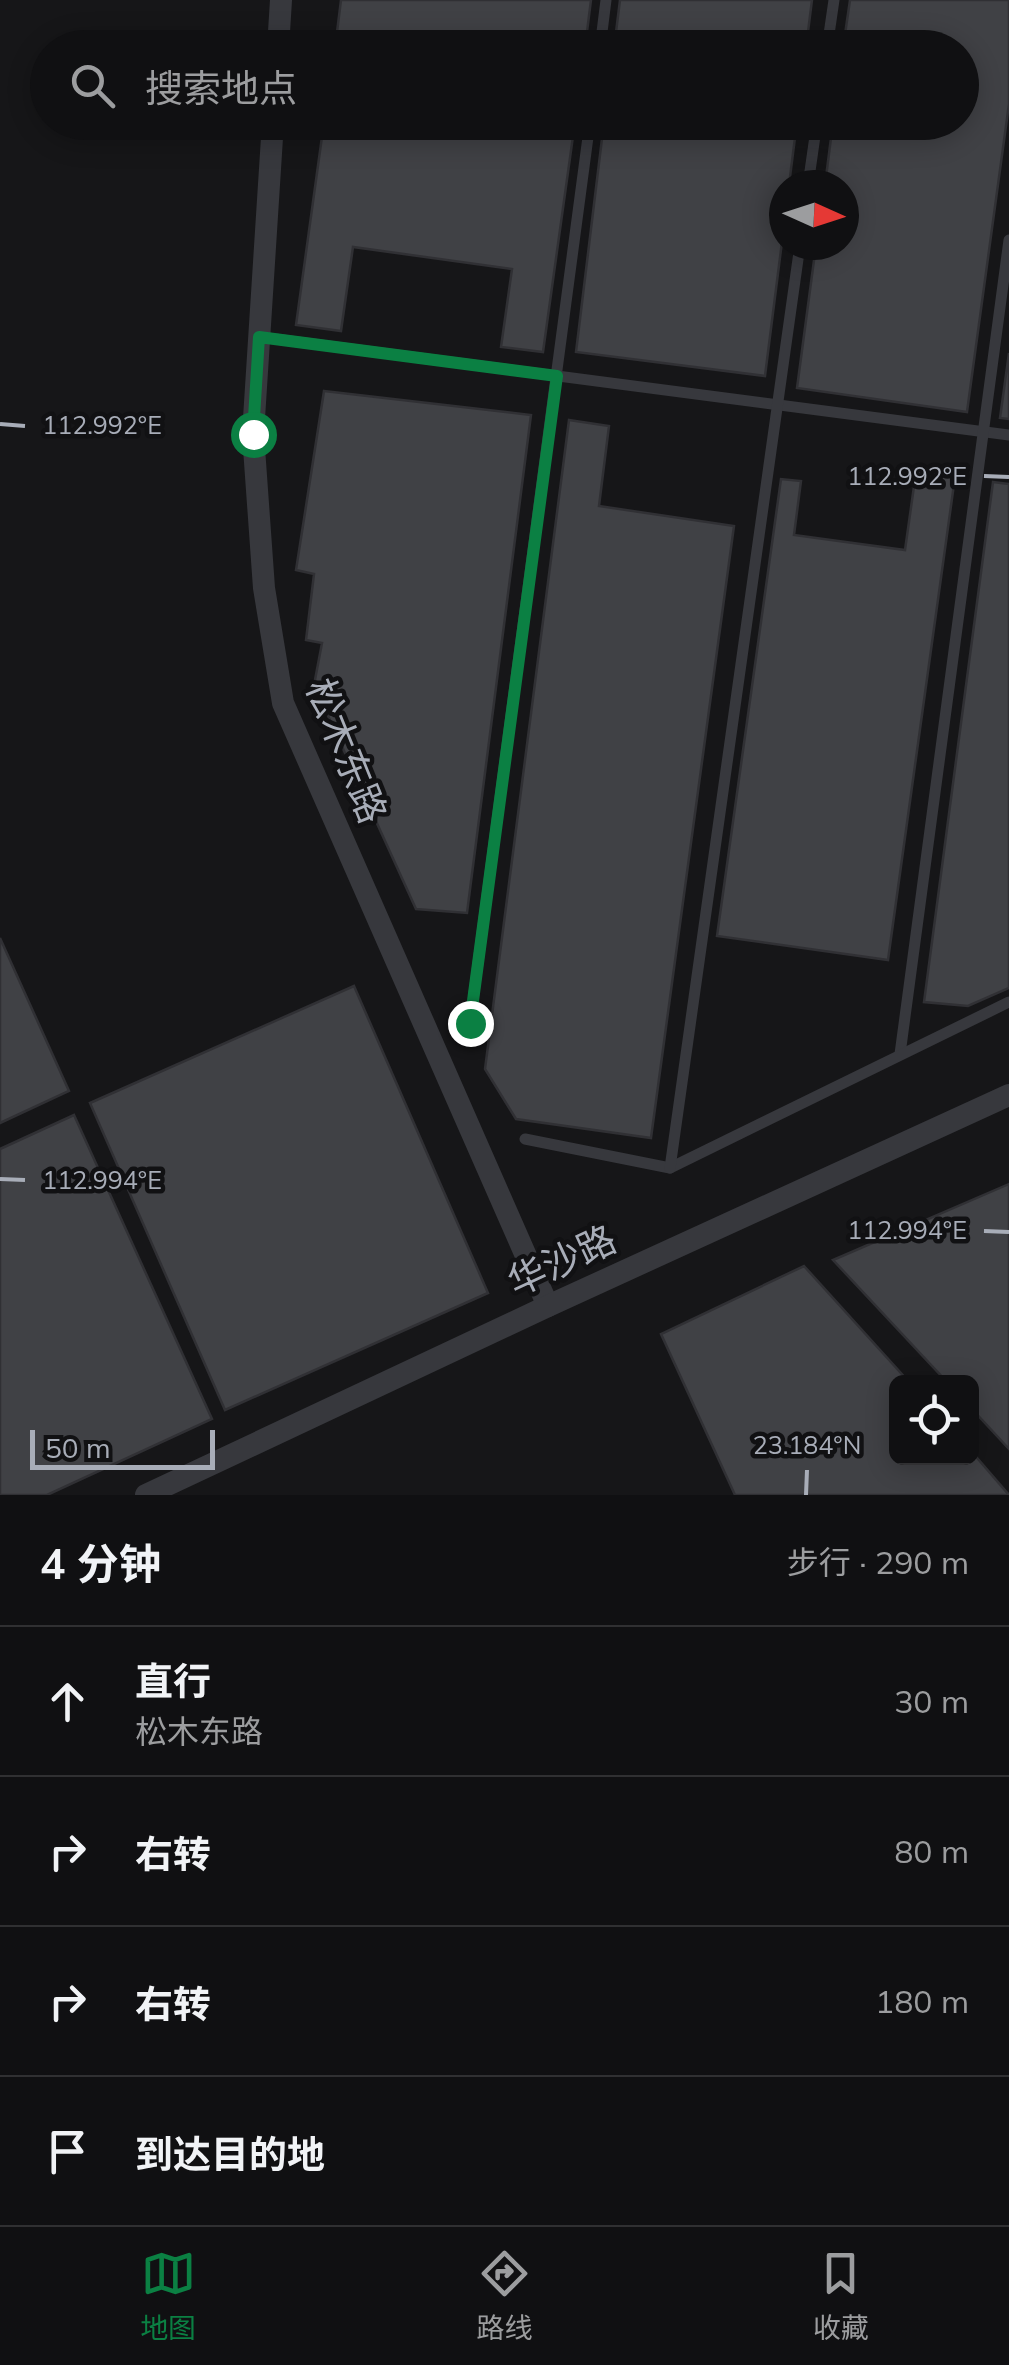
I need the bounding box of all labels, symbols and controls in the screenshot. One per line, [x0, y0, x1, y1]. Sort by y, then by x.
search box [30, 30, 979, 140]
icon: search [65, 58, 120, 113]
text: 搜索地点 [145, 64, 297, 112]
north arrow [769, 170, 859, 260]
text: 112.992°E [42, 409, 162, 440]
route start [231, 412, 277, 458]
text: 112.992°E [847, 460, 967, 491]
street label: 松木东路 [296, 671, 398, 830]
route end [448, 1001, 494, 1047]
text: 112.994°E [42, 1164, 162, 1195]
street label: 华沙路 [500, 1214, 623, 1306]
text: 112.994°E [847, 1214, 967, 1245]
map controls [889, 1375, 979, 1465]
button: locate [889, 1375, 979, 1465]
scale bar [30, 1425, 215, 1470]
text: 23.184°N [753, 1429, 861, 1460]
text: 50 m [45, 1430, 111, 1465]
text: 4 分钟 [40, 1537, 161, 1590]
text: 步行 · 290 m [787, 1542, 969, 1582]
text: 直行 [135, 1657, 211, 1705]
icon: ahead [40, 1674, 95, 1729]
text: 30 m [894, 1681, 969, 1721]
text: 松木东路 [135, 1711, 263, 1751]
icon: right [40, 1824, 95, 1879]
text: 右转 [135, 1830, 211, 1878]
text: 80 m [894, 1831, 969, 1871]
icon: right [40, 1974, 95, 2029]
text: 右转 [135, 1980, 211, 2028]
text: 180 m [875, 1981, 969, 2021]
icon: arrive [40, 2124, 95, 2179]
text: 到达目的地 [135, 2130, 325, 2178]
tab: 地图 [140, 2246, 196, 2346]
tab: 路线 [476, 2246, 533, 2346]
tab: 收藏 [813, 2246, 869, 2346]

